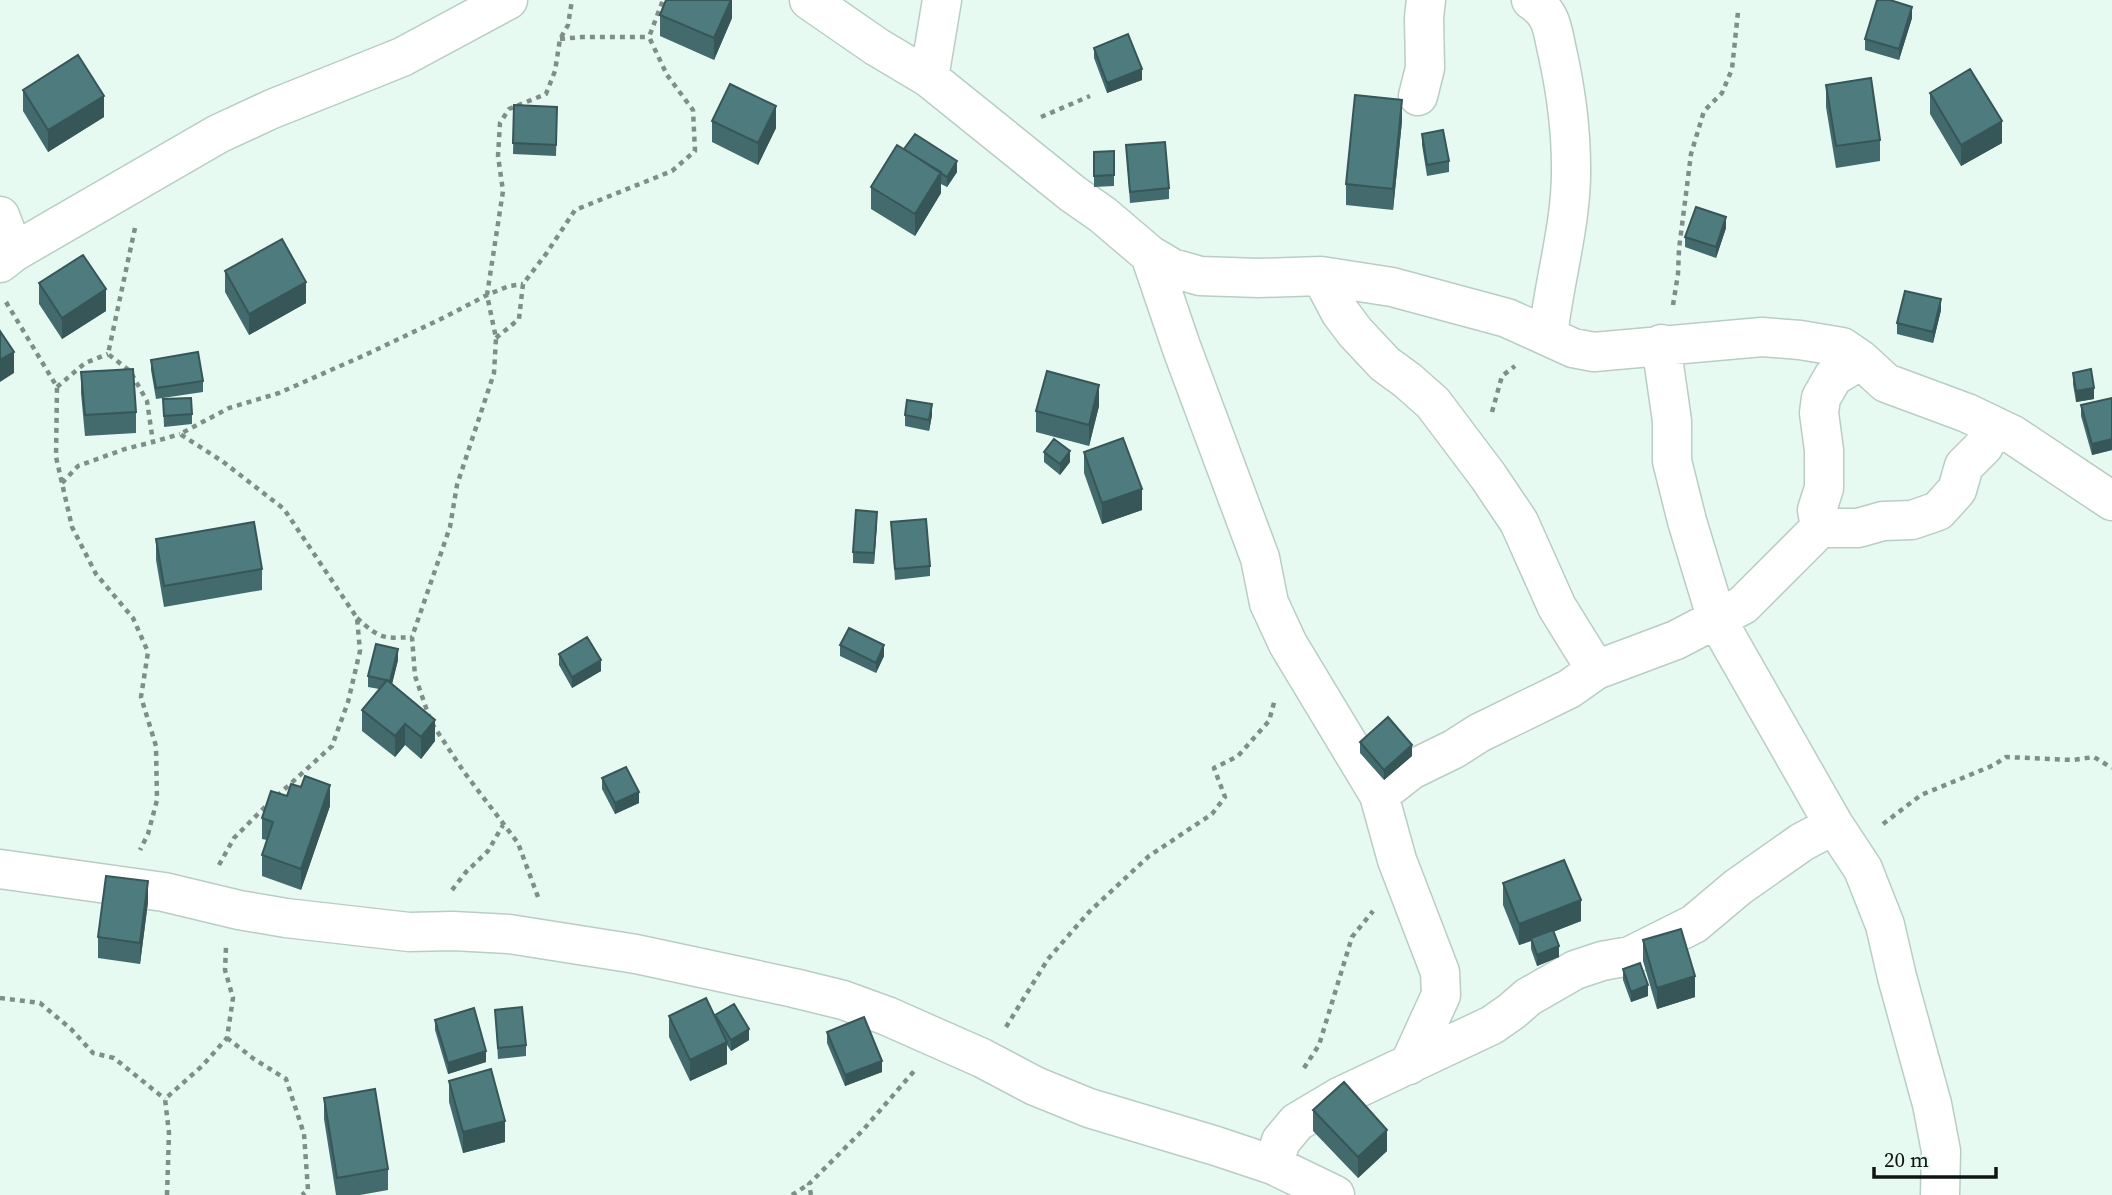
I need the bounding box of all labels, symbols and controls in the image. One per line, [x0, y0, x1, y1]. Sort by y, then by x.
scale bar [1874, 1136, 1996, 1180]
text: 20 m [1884, 1145, 1929, 1174]

